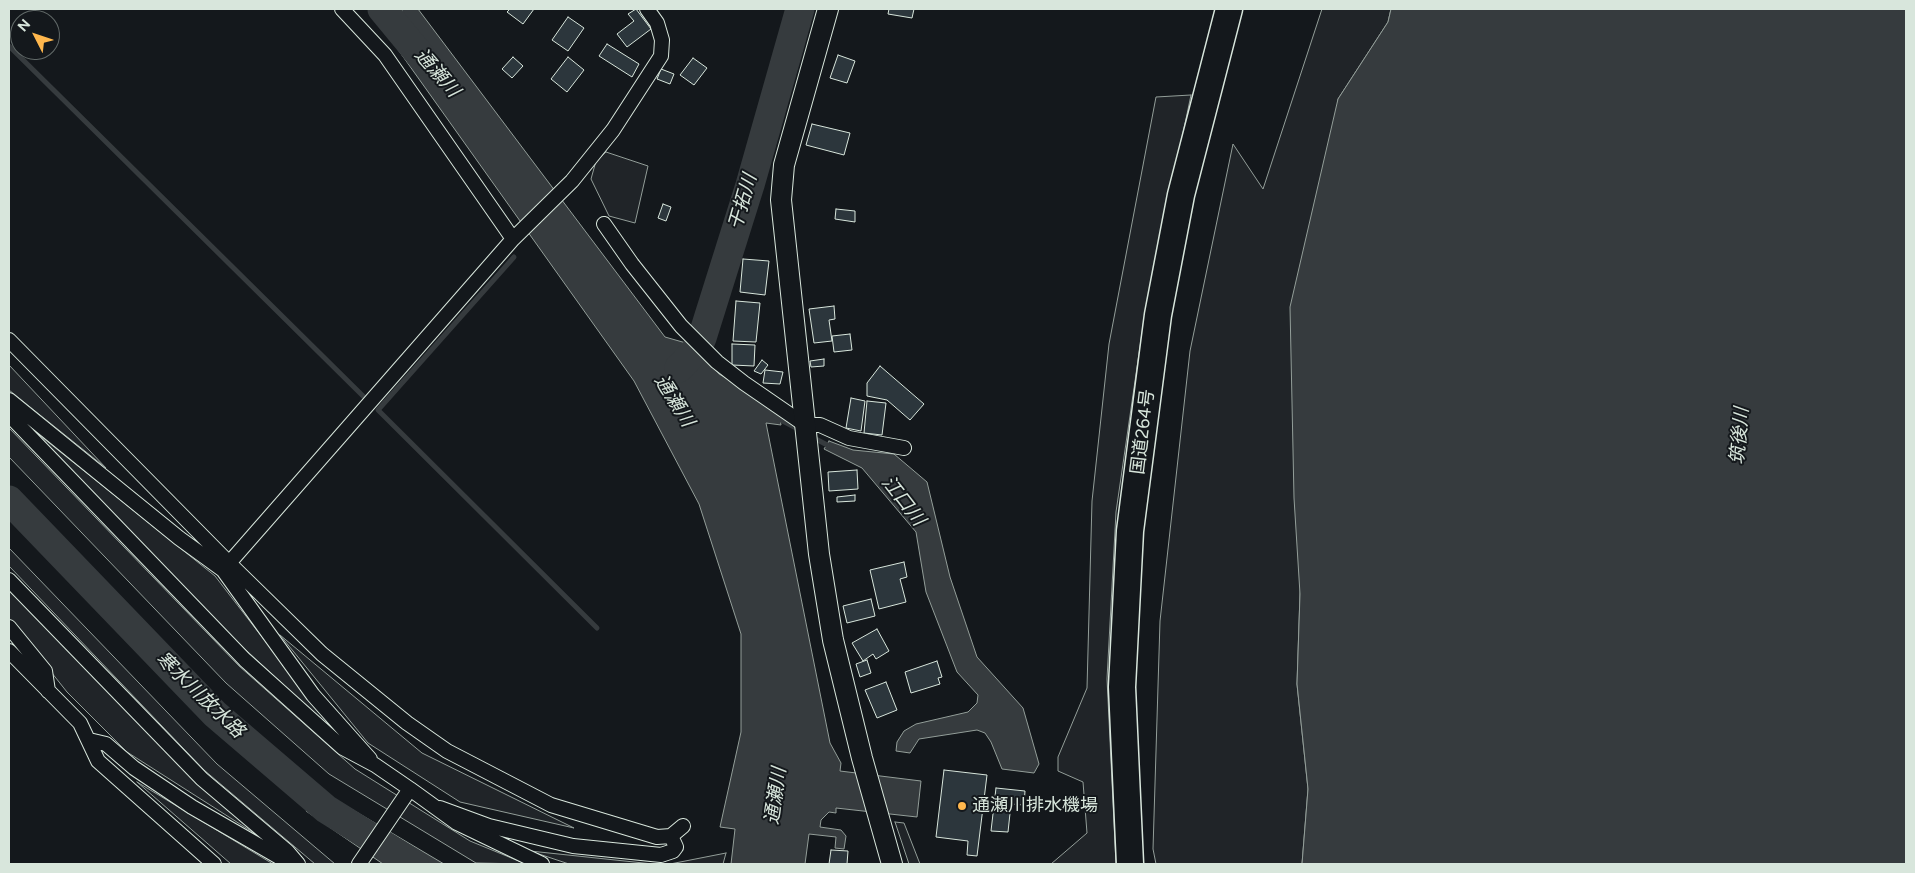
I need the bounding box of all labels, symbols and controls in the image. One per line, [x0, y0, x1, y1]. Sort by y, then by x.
north arrow [10, 10, 60, 60]
text: N [14, 16, 34, 35]
water label: 通瀬川 [410, 44, 464, 102]
water label: 干拓川 [724, 171, 762, 233]
water label: 通瀬川 [649, 371, 699, 431]
street label: 国道264号 [1127, 388, 1159, 476]
water label: 筑後川 [1726, 407, 1754, 465]
water label: 江口川 [876, 472, 930, 530]
water label: 寒水川放水路 [151, 647, 249, 743]
water label: 通瀬川 [761, 766, 791, 826]
place label: 通瀬川排水機場 [972, 795, 1098, 817]
marker: 通瀬川排水機場 [956, 800, 968, 812]

